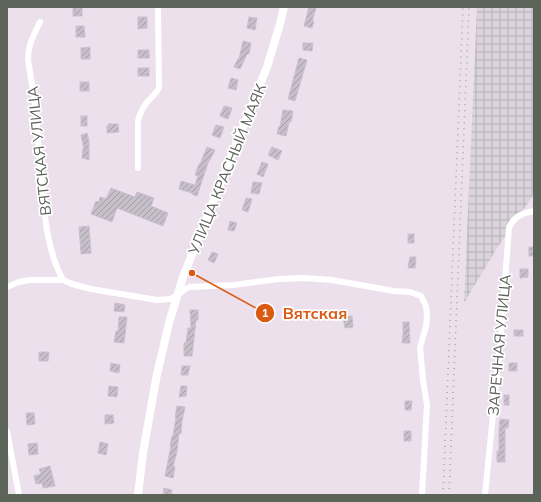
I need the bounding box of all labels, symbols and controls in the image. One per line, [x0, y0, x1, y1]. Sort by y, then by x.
street label: УЛИЦА КРАСНЫЙ МАЯК [184, 81, 270, 258]
street label: ВЯТСКАЯ УЛИЦА [23, 85, 55, 217]
street label: ЗАРЕЧНАЯ УЛИЦА [483, 273, 515, 417]
callout: Вятская [255, 299, 355, 327]
text: Вятская [283, 303, 347, 323]
text: 1 [261, 305, 269, 320]

